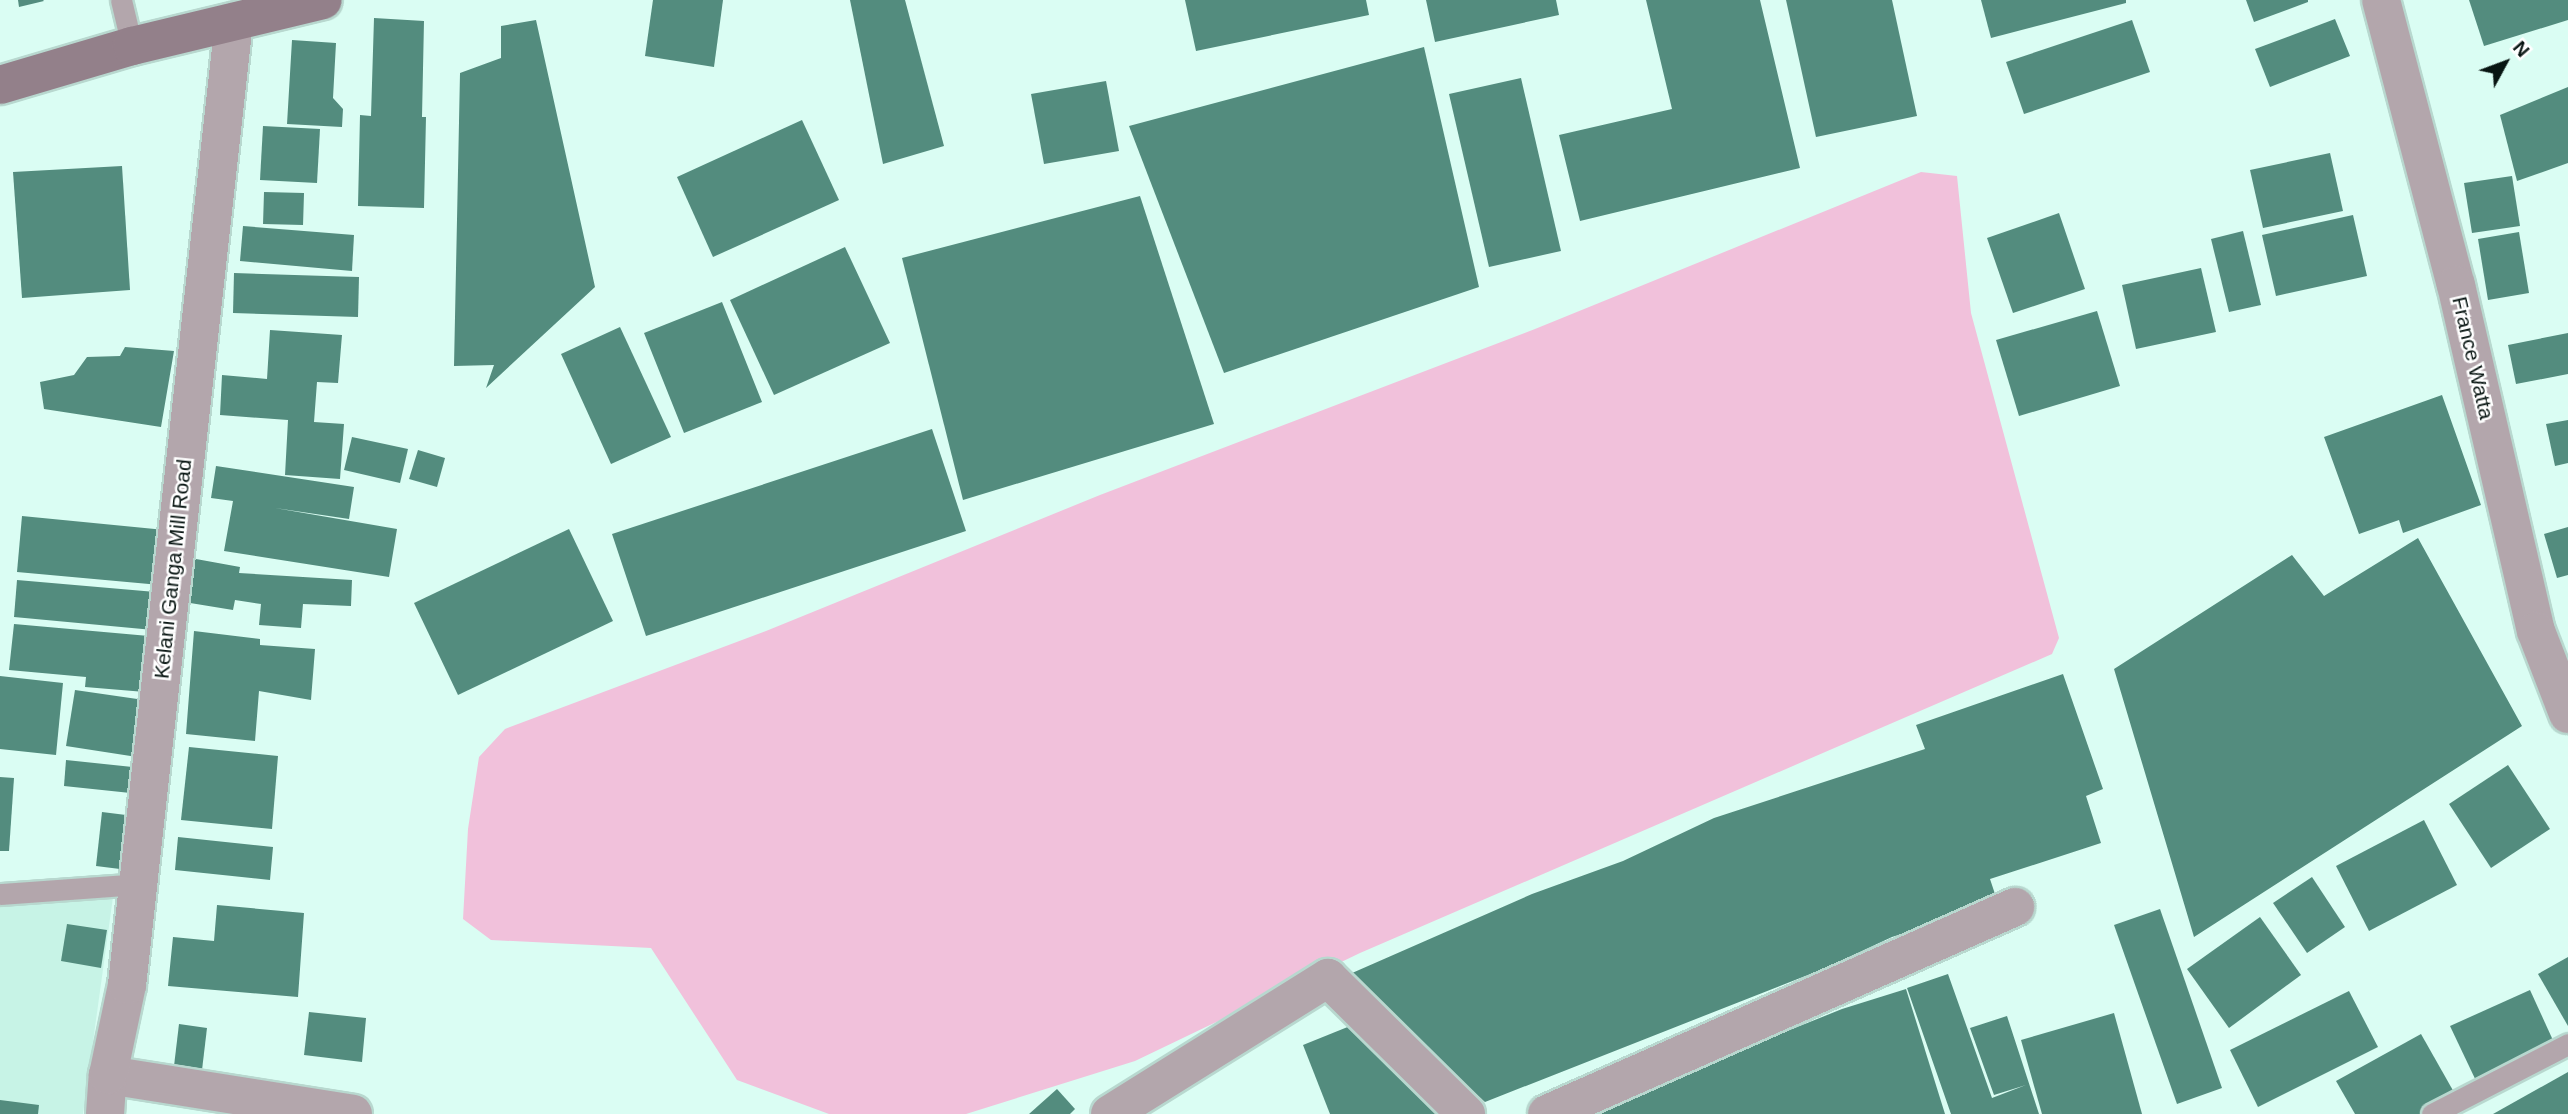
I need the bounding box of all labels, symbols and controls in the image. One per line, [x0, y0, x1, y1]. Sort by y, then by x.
north arrow [2470, 28, 2540, 98]
text: N [2509, 37, 2534, 61]
street label: France Watta [2447, 294, 2499, 422]
street label: Kelani Ganga Mill Road [149, 458, 197, 680]

